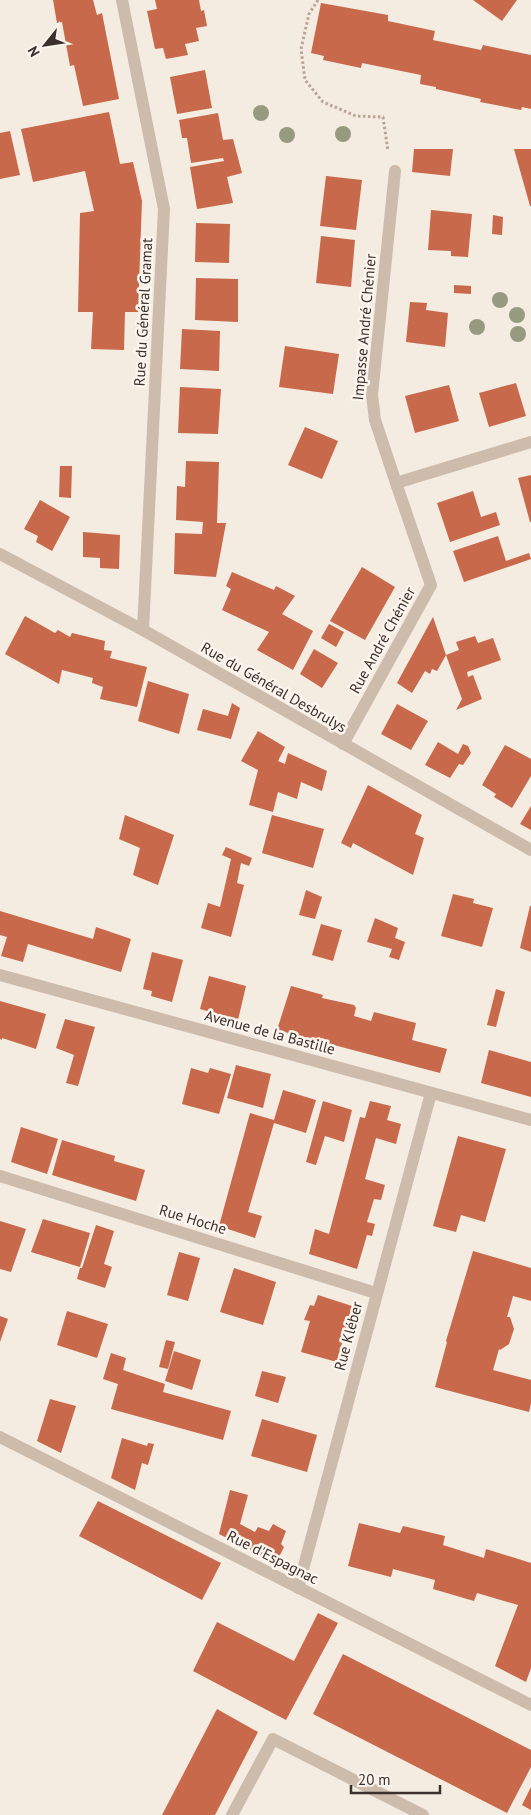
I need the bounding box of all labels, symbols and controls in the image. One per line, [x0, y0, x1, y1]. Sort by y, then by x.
north arrow [20, 20, 70, 70]
text: N [24, 43, 44, 60]
street label: Rue du Général Gramat [130, 237, 156, 387]
street label: Impasse André Chénier [348, 253, 380, 401]
street label: Rue André Chénier [345, 583, 419, 697]
street label: Rue du Général Desbrulys [198, 638, 350, 736]
street label: Avenue de la Bastille [203, 1005, 337, 1059]
street label: Rue Hoche [157, 1200, 229, 1238]
street label: Rue Kléber [330, 1300, 366, 1372]
street label: Rue d'Espagnac [224, 1526, 322, 1588]
scale bar [351, 1762, 440, 1794]
text: 20 m [358, 1770, 391, 1789]

